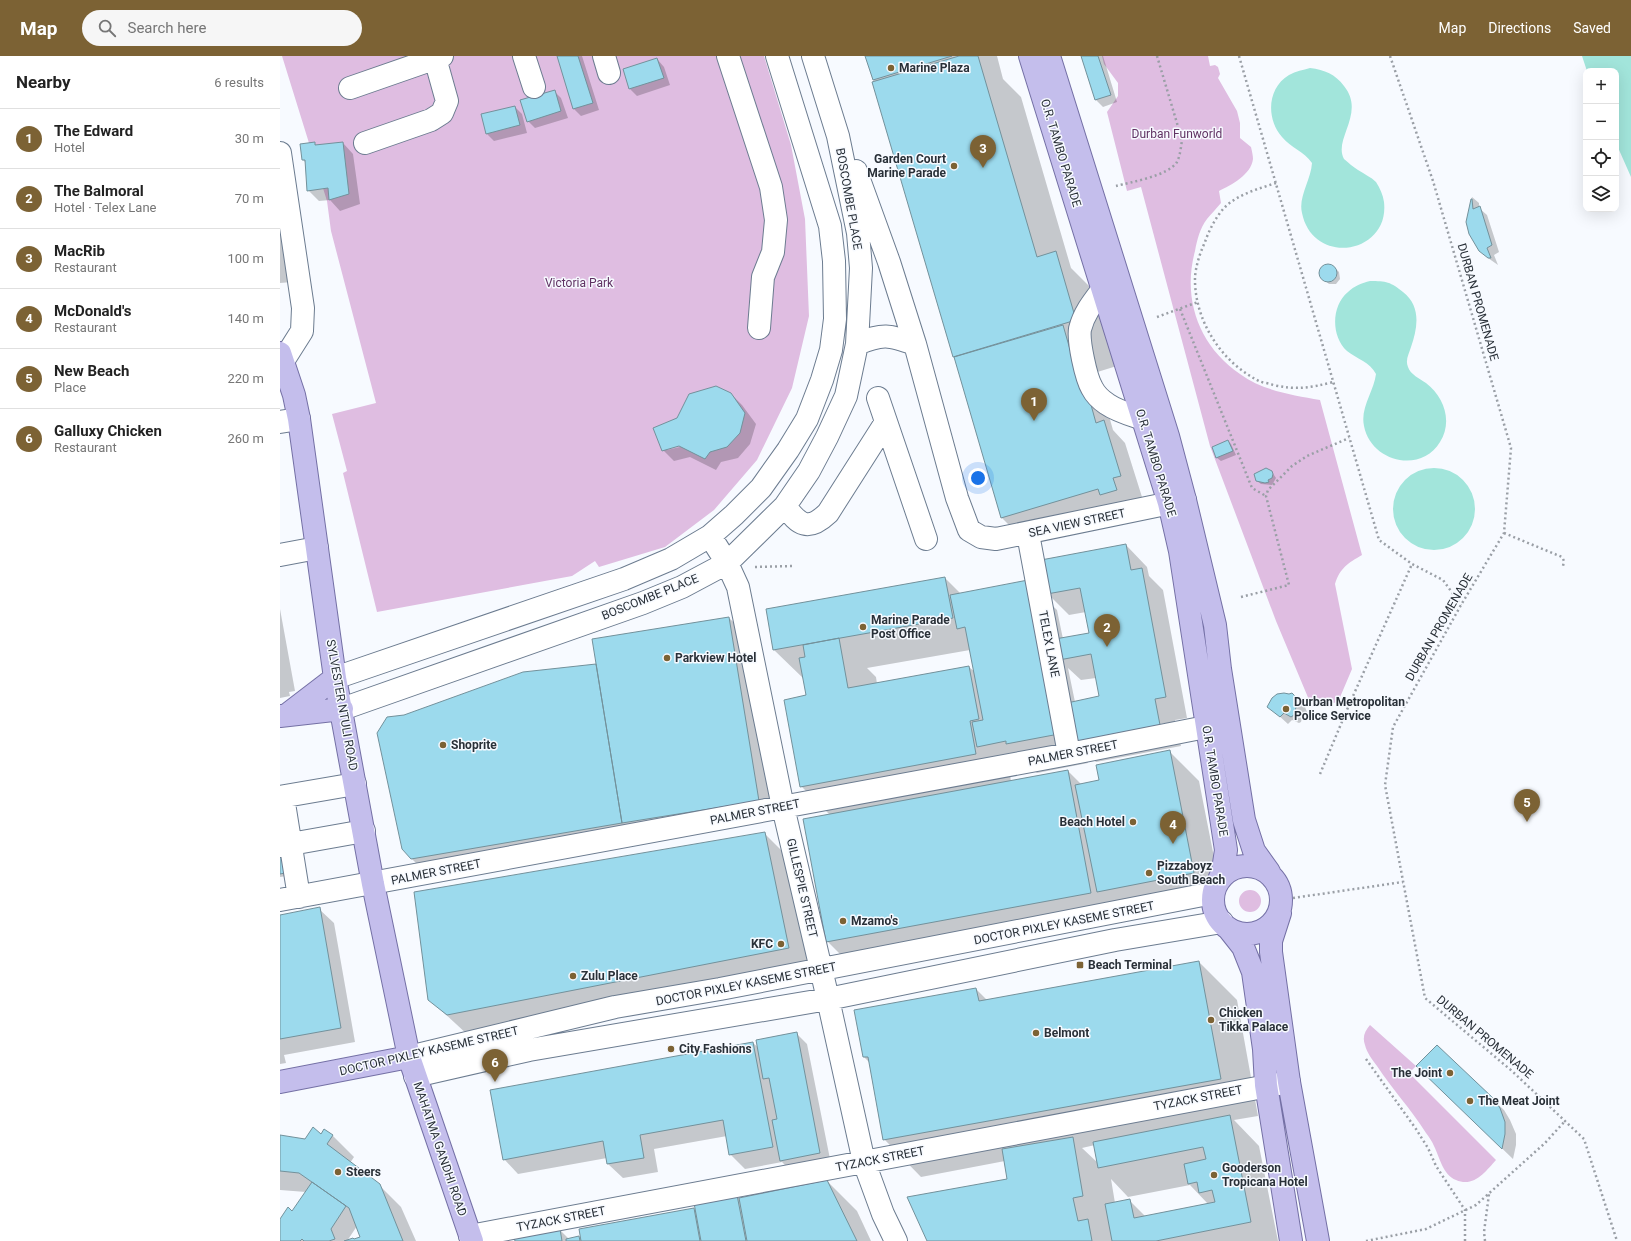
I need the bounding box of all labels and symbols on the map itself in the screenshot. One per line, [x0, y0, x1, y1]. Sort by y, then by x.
place label: Marine Plaza [899, 61, 970, 75]
marker: Marine Plaza [886, 63, 896, 73]
street label: O.R. TAMBO PARADE [1038, 97, 1084, 209]
park label: Durban Funworld [1132, 127, 1222, 141]
pin: 3 [970, 135, 996, 168]
street label: BOSCOMBE PLACE [833, 147, 865, 251]
place label: Garden Court Marine Parade [867, 152, 947, 180]
marker: Garden Court Marine Parade [949, 161, 959, 171]
street label: DURBAN PROMENADE [1455, 242, 1502, 363]
park label: Victoria Park [545, 276, 614, 290]
pin: 1 [1021, 388, 1047, 421]
street label: O.R. TAMBO PARADE [1133, 407, 1179, 519]
your location [968, 468, 988, 488]
street label: SEA VIEW STREET [1027, 506, 1127, 540]
street label: BOSCOMBE PLACE [600, 571, 701, 623]
street label: DURBAN PROMENADE [1403, 571, 1476, 683]
street label: TELEX LANE [1036, 610, 1062, 679]
place label: Marine Parade Post Office [871, 613, 950, 641]
pin: 2 [1094, 614, 1120, 647]
marker: Marine Parade Post Office [858, 622, 868, 632]
street label: SYLVESTER NTULI ROAD [324, 638, 360, 772]
place label: Parkview Hotel [675, 651, 756, 665]
marker: Parkview Hotel [662, 653, 672, 663]
place label: Durban Metropolitan Police Service [1294, 695, 1405, 723]
marker: Durban Metropolitan Police Service [1281, 704, 1291, 714]
street label: O.R. TAMBO PARADE [1199, 724, 1231, 838]
street label: PALMER STREET [1027, 737, 1119, 769]
place label: Shoprite [451, 738, 497, 752]
marker: Shoprite [438, 740, 448, 750]
pin: 5 [1514, 789, 1540, 822]
street label: PALMER STREET [709, 796, 801, 828]
pin: 4 [1160, 811, 1186, 844]
place label: Beach Hotel [1060, 815, 1125, 829]
marker: Beach Hotel [1128, 817, 1138, 827]
street label: GILLESPIE STREET [784, 837, 820, 939]
street label: PALMER STREET [390, 856, 482, 888]
place label: Pizzaboyz South Beach [1157, 859, 1225, 887]
marker: Pizzaboyz South Beach [1144, 868, 1154, 878]
street label: DOCTOR PIXLEY KASEME STREET [973, 899, 1155, 947]
place label: Mzamo's [851, 914, 898, 928]
marker: Mzamo's [838, 916, 848, 926]
place label: KFC [751, 937, 773, 951]
marker: KFC [776, 939, 786, 949]
place label: Beach Terminal [1088, 958, 1172, 972]
street label: DOCTOR PIXLEY KASEME STREET [655, 960, 837, 1008]
marker: Beach Terminal [1075, 960, 1085, 970]
place label: Zulu Place [581, 969, 638, 983]
marker: Zulu Place [568, 971, 578, 981]
street label: DURBAN PROMENADE [1434, 993, 1536, 1082]
place label: Chicken Tikka Palace [1219, 1006, 1289, 1034]
marker: Chicken Tikka Palace [1206, 1015, 1216, 1025]
street label: DOCTOR PIXLEY KASEME STREET [338, 1024, 520, 1078]
place label: Belmont [1044, 1026, 1089, 1040]
marker: Belmont [1031, 1028, 1041, 1038]
place label: City Fashions [679, 1042, 752, 1056]
marker: City Fashions [666, 1044, 676, 1054]
pin: 6 [482, 1049, 508, 1082]
place label: The Joint [1391, 1066, 1442, 1080]
marker: The Joint [1445, 1068, 1455, 1078]
street label: MAHATMA GANDHI ROAD [410, 1080, 470, 1218]
street label: TYZACK STREET [1152, 1083, 1244, 1113]
place label: The Meat Joint [1478, 1094, 1560, 1108]
marker: The Meat Joint [1465, 1096, 1475, 1106]
street label: TYZACK STREET [834, 1144, 926, 1174]
place label: Gooderson Tropicana Hotel [1222, 1161, 1308, 1189]
place label: Steers [346, 1165, 381, 1179]
marker: Steers [333, 1167, 343, 1177]
marker: Gooderson Tropicana Hotel [1209, 1170, 1219, 1180]
street label: TYZACK STREET [515, 1204, 607, 1234]

